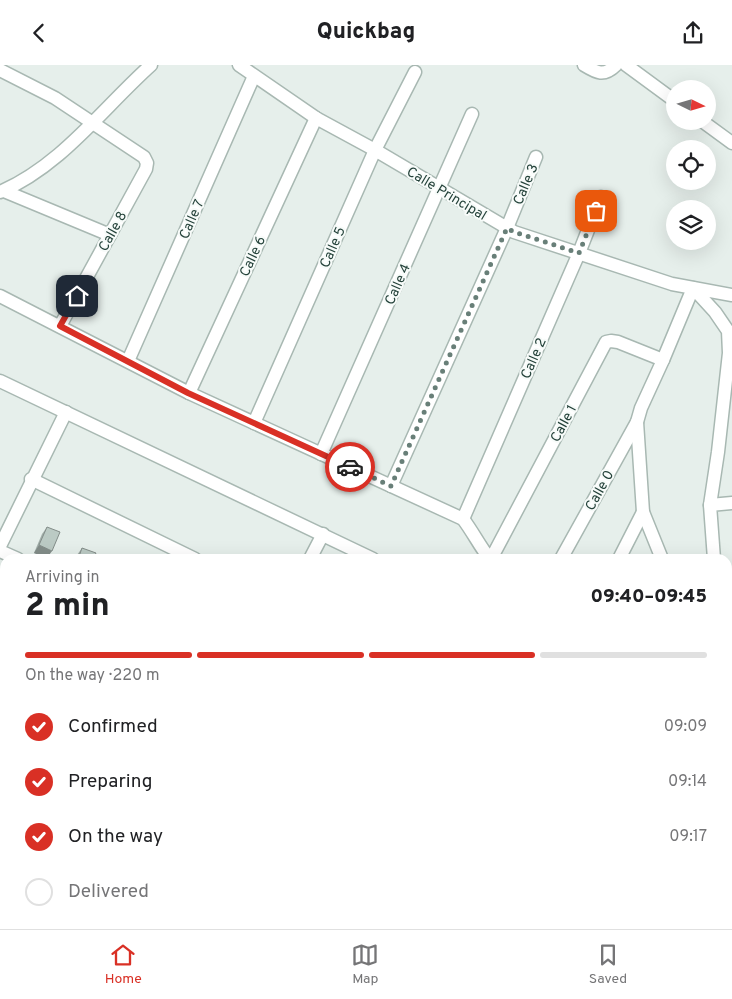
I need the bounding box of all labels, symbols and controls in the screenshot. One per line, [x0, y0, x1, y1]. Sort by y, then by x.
icon: back [25, 19, 53, 47]
text: Quickbag [317, 19, 415, 46]
icon: share [679, 19, 707, 47]
north arrow [666, 80, 716, 130]
map controls [666, 80, 716, 250]
button: locate [666, 140, 716, 190]
street label: Calle 3 [510, 161, 543, 208]
street label: Calle Principal [403, 164, 489, 225]
pin [575, 190, 617, 232]
street label: Calle 7 [176, 197, 209, 242]
icon: bag [582, 197, 610, 225]
button: layers [666, 200, 716, 250]
street label: Calle 8 [95, 209, 131, 255]
street label: Calle 5 [317, 224, 350, 271]
street label: Calle 6 [237, 234, 270, 280]
street label: Calle 4 [382, 261, 415, 308]
pin [56, 275, 98, 317]
icon: home [63, 282, 91, 310]
street label: Calle 2 [518, 335, 551, 382]
street label: Calle 1 [547, 402, 581, 445]
courier [325, 442, 375, 492]
icon: car [336, 453, 364, 481]
street label: Calle 0 [582, 468, 618, 514]
text: Arriving in [25, 568, 100, 588]
text: 09:40–09:45 [590, 585, 707, 609]
text: 2 min [25, 587, 110, 627]
text: On the way · 220 m [25, 666, 160, 686]
icon: check [25, 713, 53, 741]
text: Confirmed [68, 715, 158, 739]
text: 09:09 [664, 717, 707, 737]
icon: check [25, 768, 53, 796]
text: Preparing [68, 770, 152, 794]
text: 09:14 [668, 772, 707, 792]
icon: check [25, 823, 53, 851]
text: On the way [68, 825, 163, 849]
text: 09:17 [669, 827, 707, 847]
text: Delivered [68, 880, 149, 904]
tab: Home [105, 941, 142, 988]
tab: Map [351, 941, 379, 988]
tab: Saved [589, 941, 627, 988]

